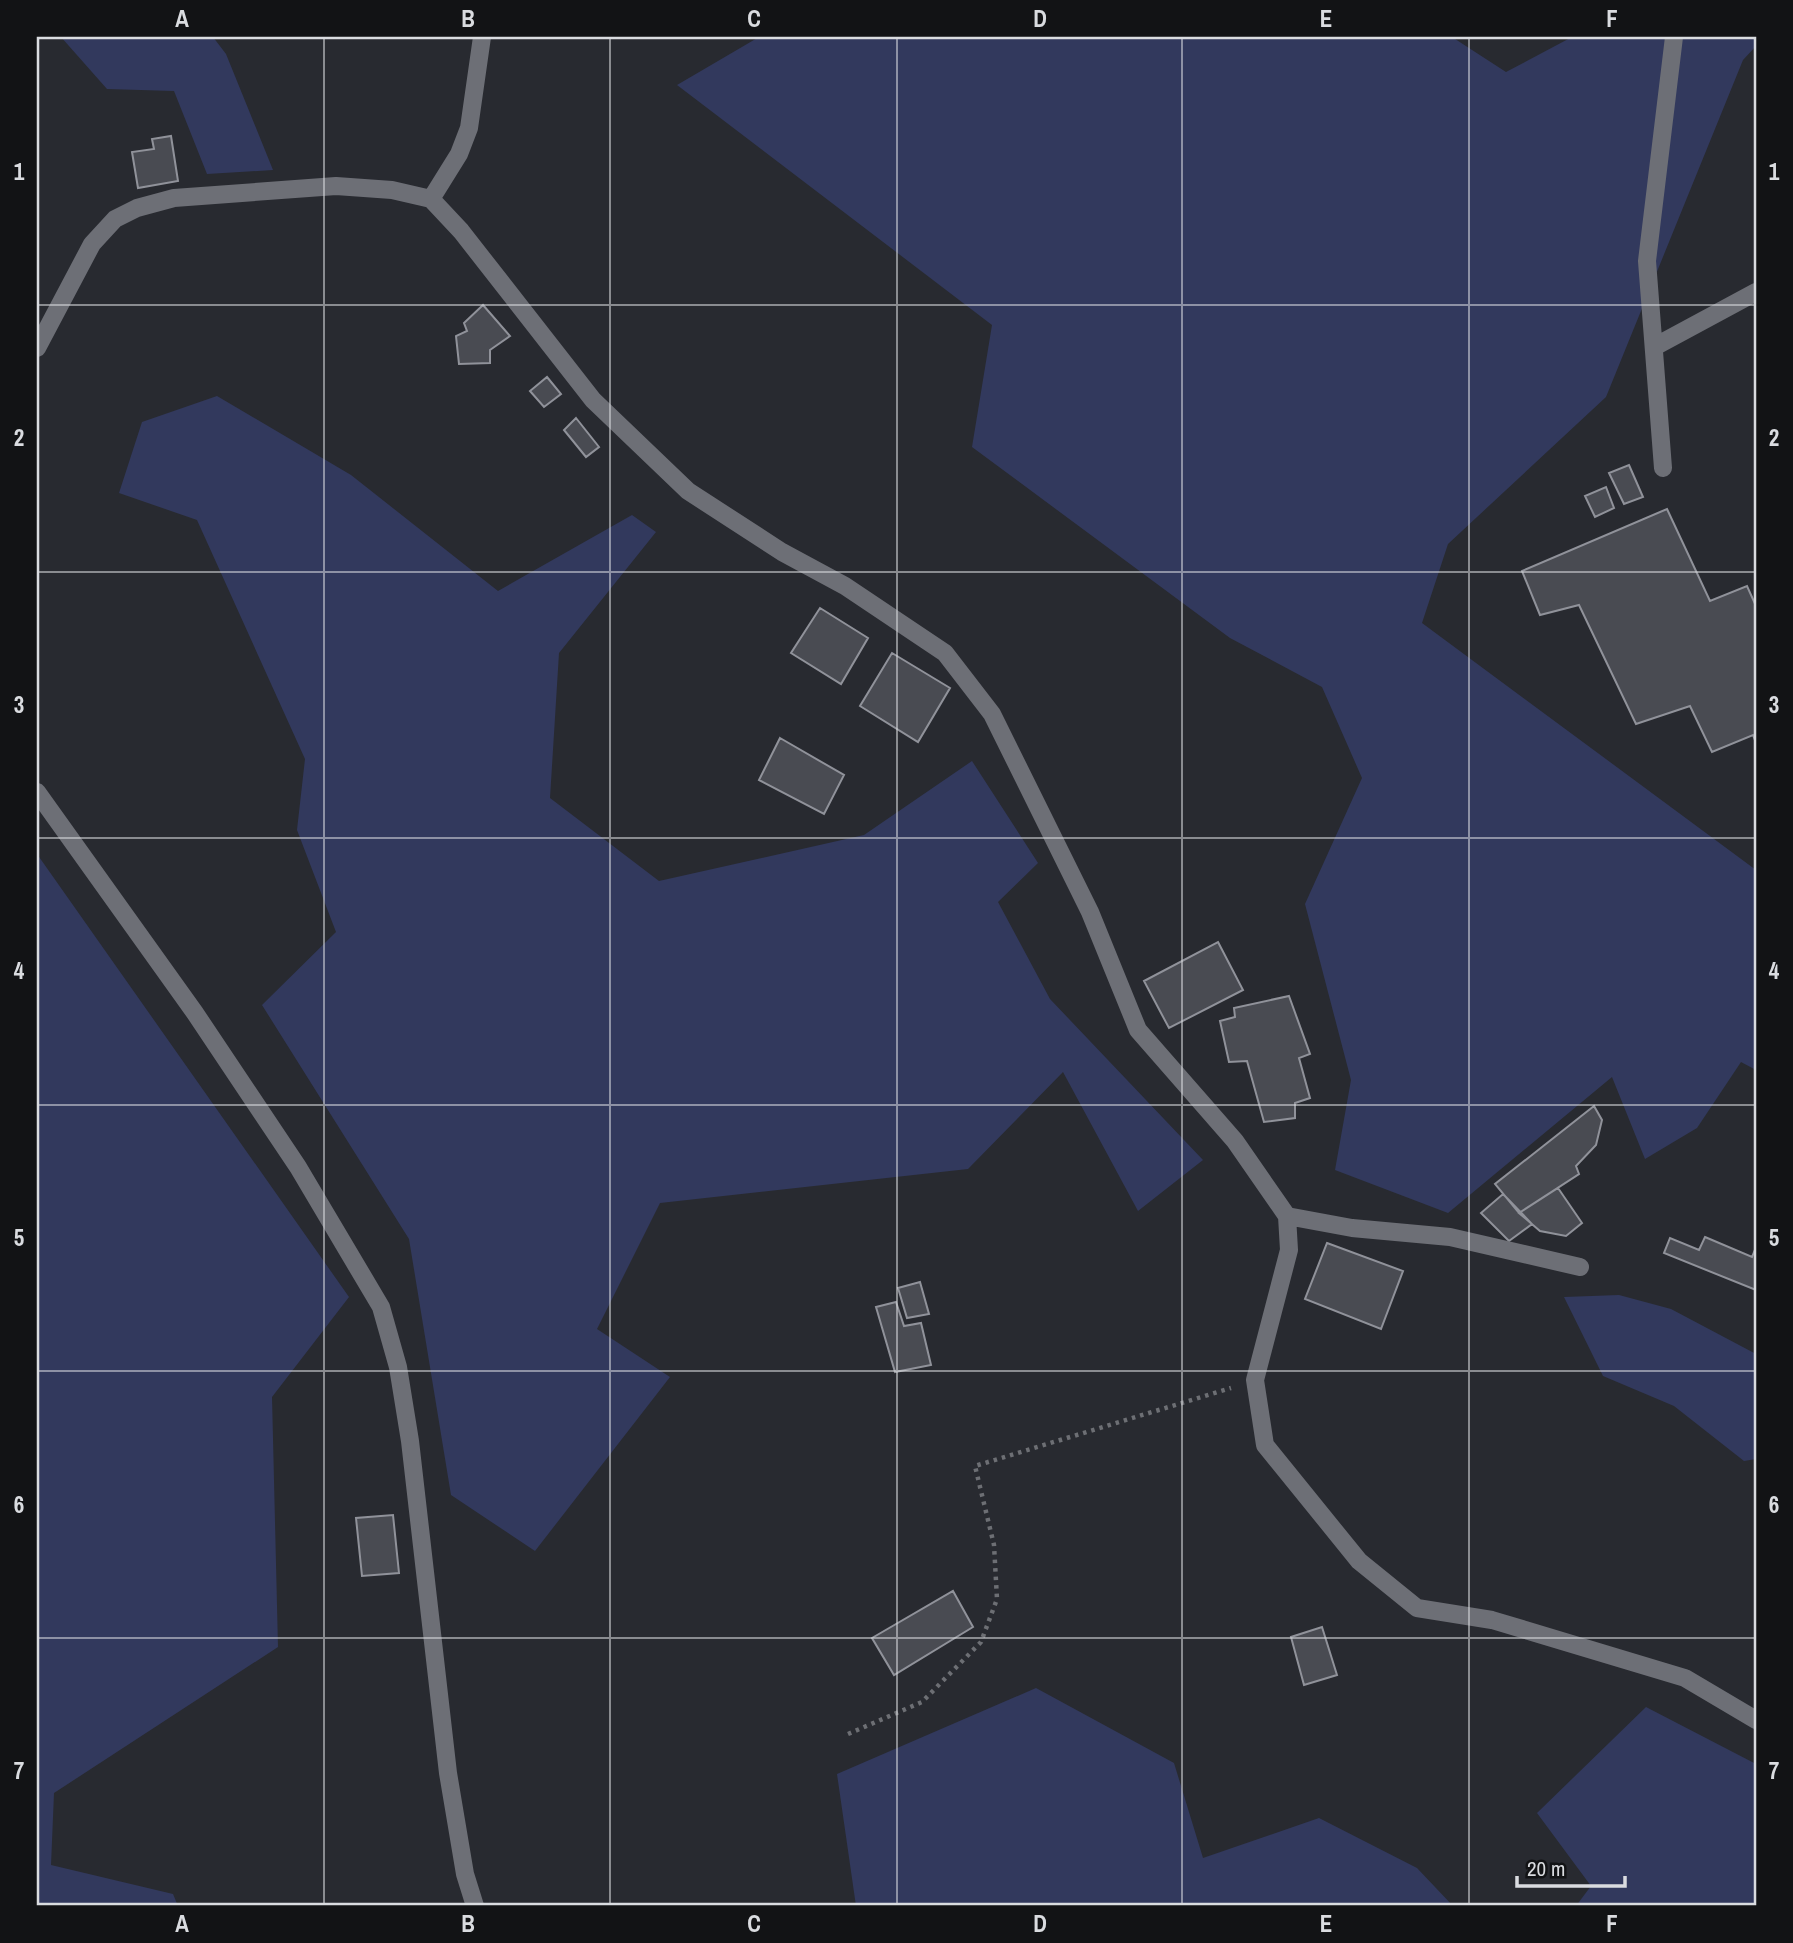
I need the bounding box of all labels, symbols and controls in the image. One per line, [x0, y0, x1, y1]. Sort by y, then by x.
text: A [175, 3, 189, 34]
text: B [461, 3, 475, 34]
text: C [747, 3, 761, 34]
text: D [1033, 3, 1047, 34]
text: E [1320, 3, 1332, 34]
text: F [1606, 3, 1618, 34]
text: 1 [14, 156, 25, 187]
text: 1 [1769, 156, 1780, 187]
text: 2 [14, 422, 24, 453]
text: 2 [1769, 422, 1779, 453]
text: 3 [14, 689, 24, 720]
text: 3 [1769, 689, 1779, 720]
text: 4 [14, 955, 25, 986]
text: 4 [1769, 955, 1780, 986]
text: 5 [14, 1222, 24, 1253]
text: 5 [1769, 1222, 1779, 1253]
text: 6 [14, 1489, 24, 1520]
text: 6 [1769, 1489, 1779, 1520]
text: 7 [14, 1755, 24, 1786]
text: 7 [1769, 1755, 1779, 1786]
scale bar [1517, 1845, 1625, 1889]
text: 20 m [1527, 1854, 1565, 1883]
text: A [175, 1908, 189, 1939]
text: B [461, 1908, 475, 1939]
text: C [747, 1908, 761, 1939]
text: D [1033, 1908, 1047, 1939]
text: E [1320, 1908, 1332, 1939]
text: F [1606, 1908, 1618, 1939]

